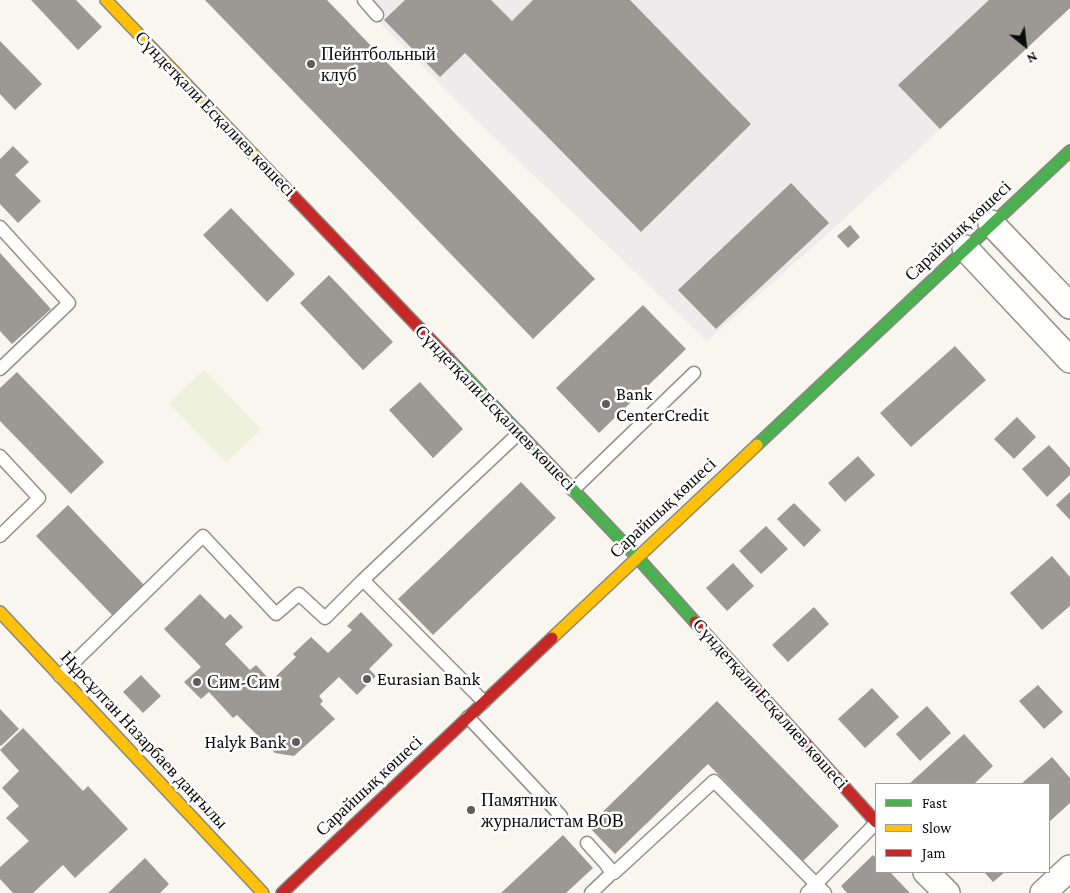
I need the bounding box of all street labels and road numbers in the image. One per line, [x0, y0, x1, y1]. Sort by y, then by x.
street label: Сүндетқали Есқалиев көшесі [130, 27, 300, 201]
street label: Сарайшық көшесі [900, 176, 1016, 286]
street label: Сүндетқали Есқалиев көшесі [410, 321, 580, 495]
street label: Сарайшық көшесі [605, 453, 721, 563]
street label: Сүндетқали Есқалиев көшесі [688, 614, 852, 794]
street label: Нұрсұлтан Назарбаев даңғылы [56, 647, 232, 833]
street label: Сарайшық көшесі [311, 731, 427, 841]

